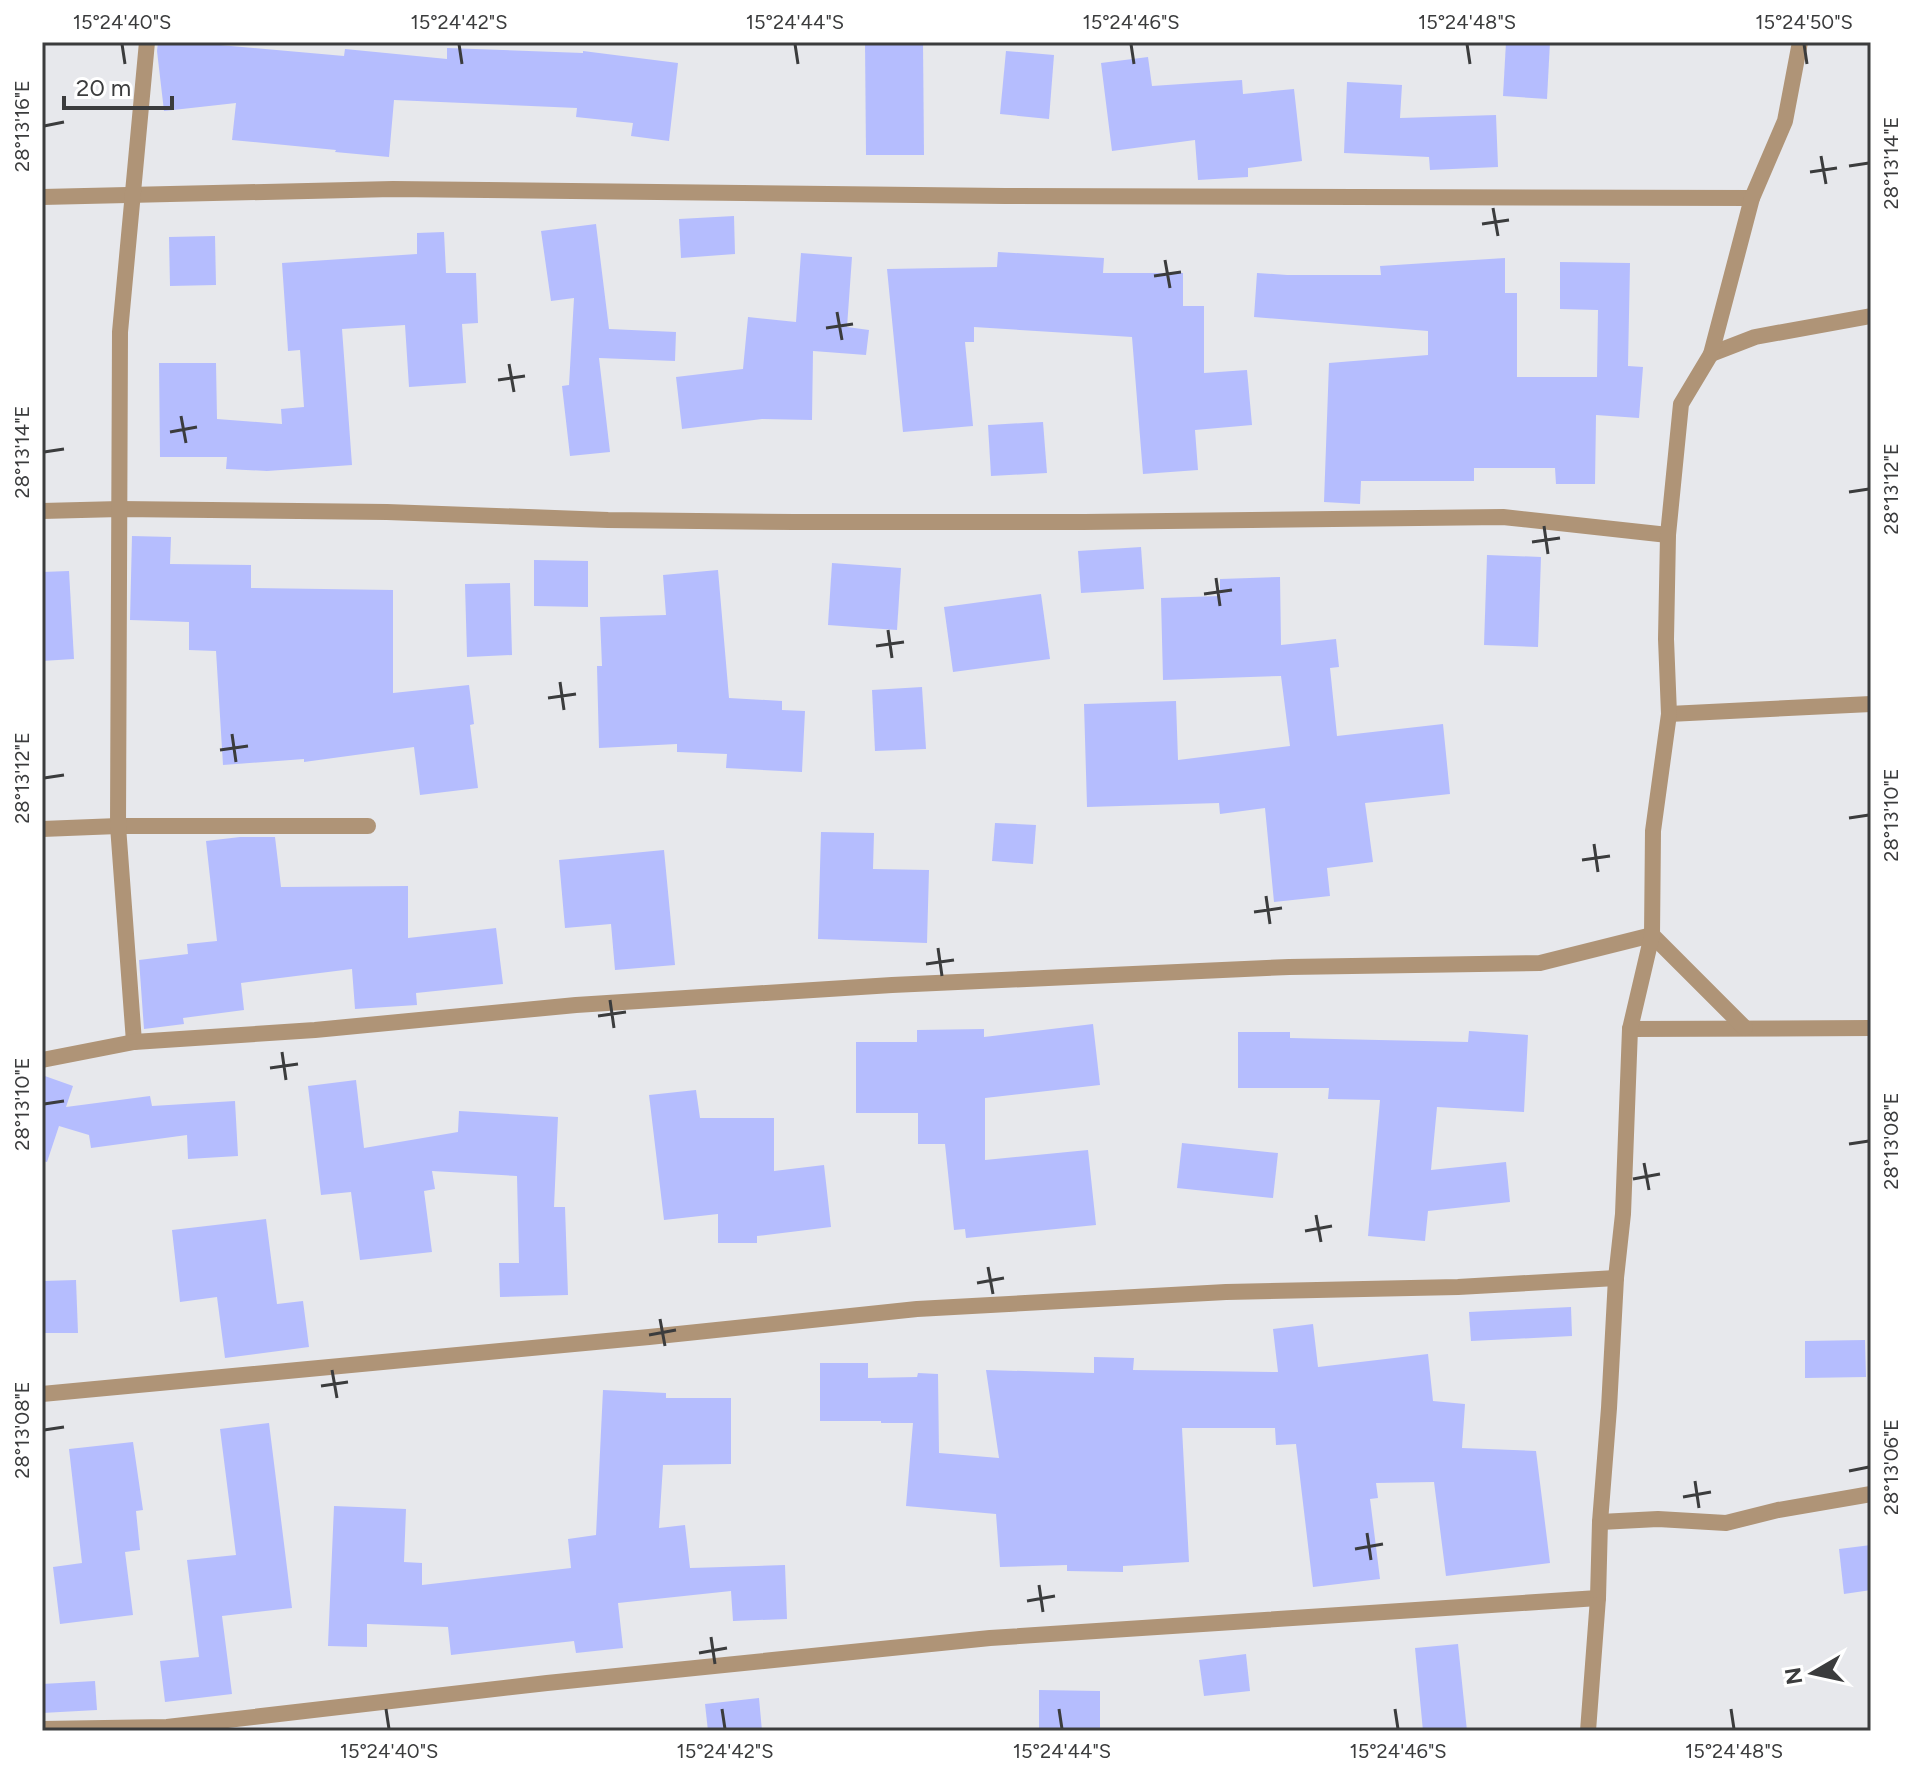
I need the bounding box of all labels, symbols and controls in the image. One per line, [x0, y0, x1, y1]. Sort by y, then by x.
text: 15°24'40"S [73, 10, 171, 34]
text: 15°24'42"S [410, 10, 508, 34]
text: 15°24'44"S [746, 10, 844, 34]
text: 15°24'46"S [1082, 10, 1180, 34]
text: 15°24'48"S [1418, 10, 1516, 34]
text: 15°24'50"S [1755, 10, 1853, 34]
scale bar [64, 60, 172, 110]
text: 20 m [76, 73, 131, 102]
text: 28°13'16"E [10, 80, 34, 172]
text: 28°13'14"E [1879, 117, 1903, 209]
text: 28°13'14"E [10, 406, 34, 498]
text: 28°13'12"E [1879, 443, 1903, 535]
text: 28°13'12"E [10, 732, 34, 824]
text: 28°13'10"E [1879, 768, 1903, 862]
text: 28°13'10"E [10, 1057, 34, 1151]
text: 28°13'08"E [1879, 1092, 1903, 1190]
text: 28°13'08"E [10, 1381, 34, 1479]
text: 28°13'06"E [1879, 1419, 1903, 1515]
north arrow [1773, 1633, 1853, 1713]
text: N [1779, 1666, 1808, 1687]
text: 15°24'40"S [340, 1739, 438, 1763]
text: 15°24'42"S [676, 1739, 774, 1763]
text: 15°24'44"S [1013, 1739, 1111, 1763]
text: 15°24'46"S [1349, 1739, 1447, 1763]
text: 15°24'48"S [1685, 1739, 1783, 1763]

